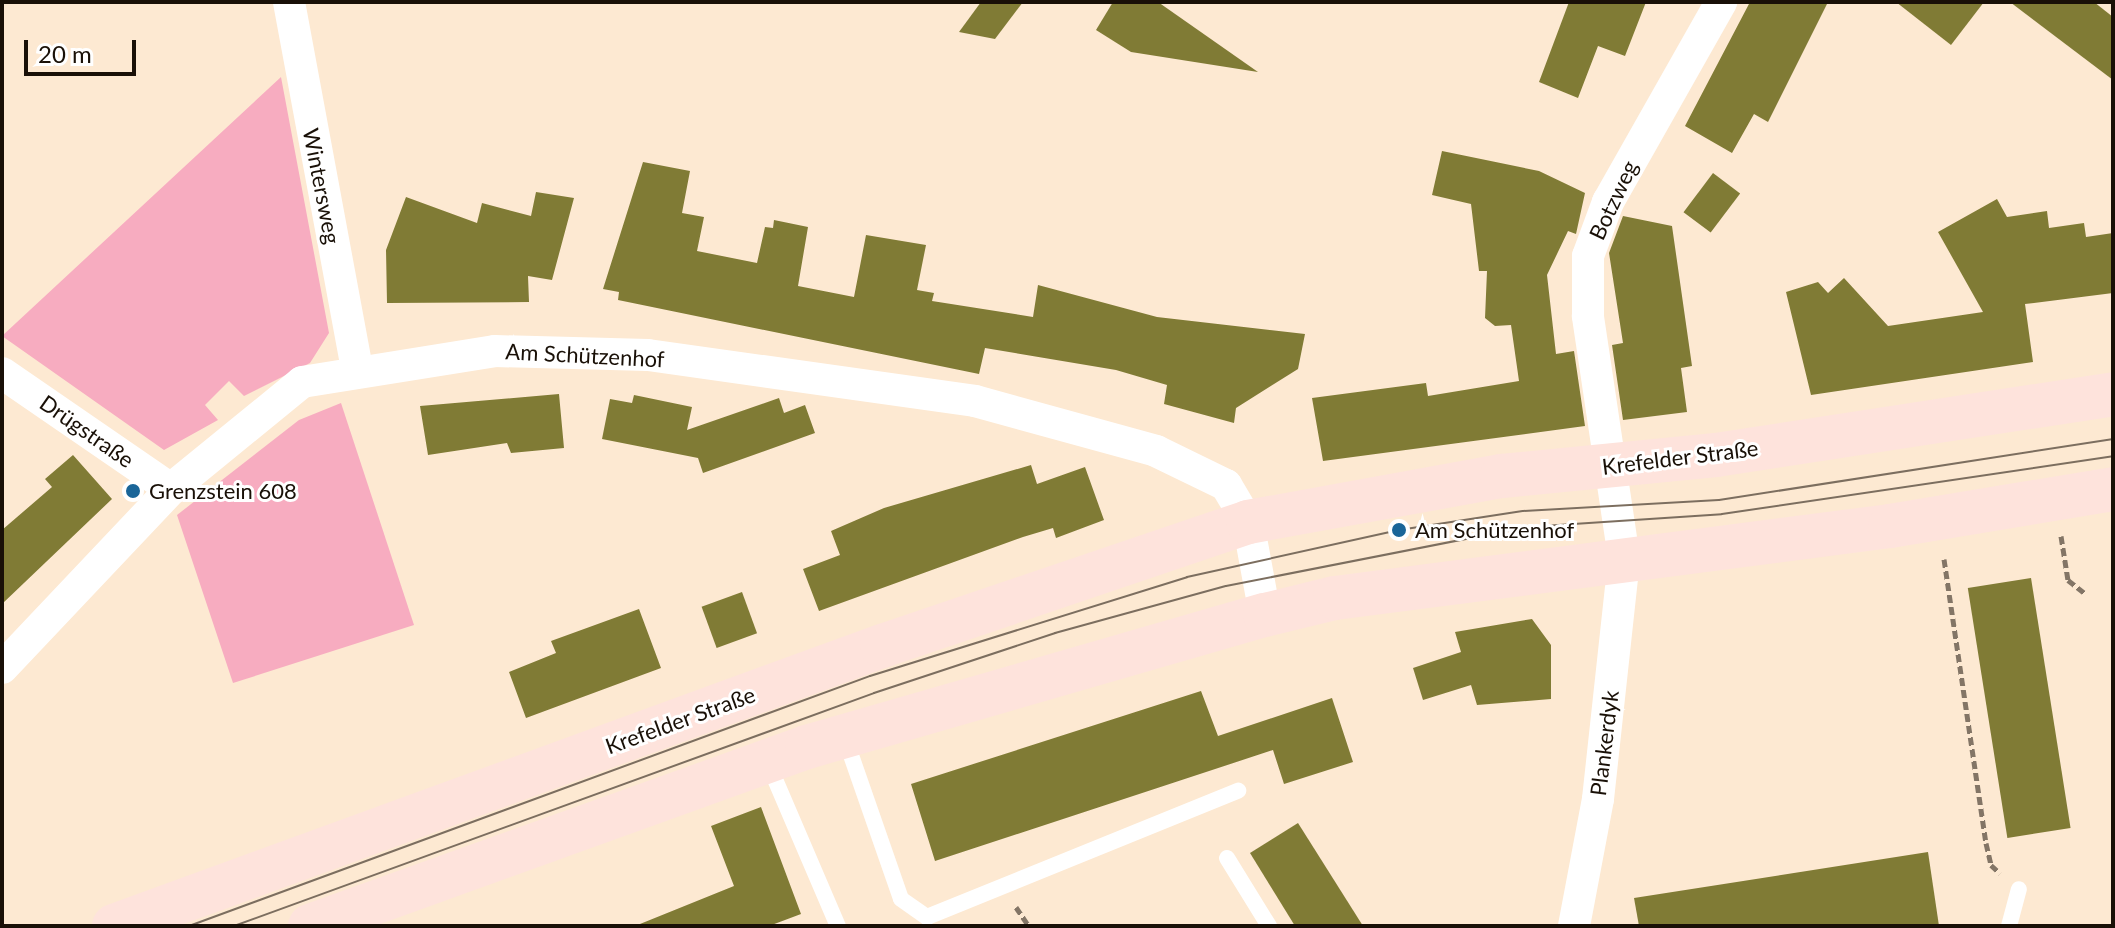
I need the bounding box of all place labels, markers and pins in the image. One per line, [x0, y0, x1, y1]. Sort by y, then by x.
place label: Grenzstein 608 [149, 478, 297, 504]
marker: Grenzstein 608 [124, 482, 142, 500]
place label: Am Schützenhof [1415, 517, 1574, 543]
marker: Am Schützenhof [1390, 521, 1408, 539]

